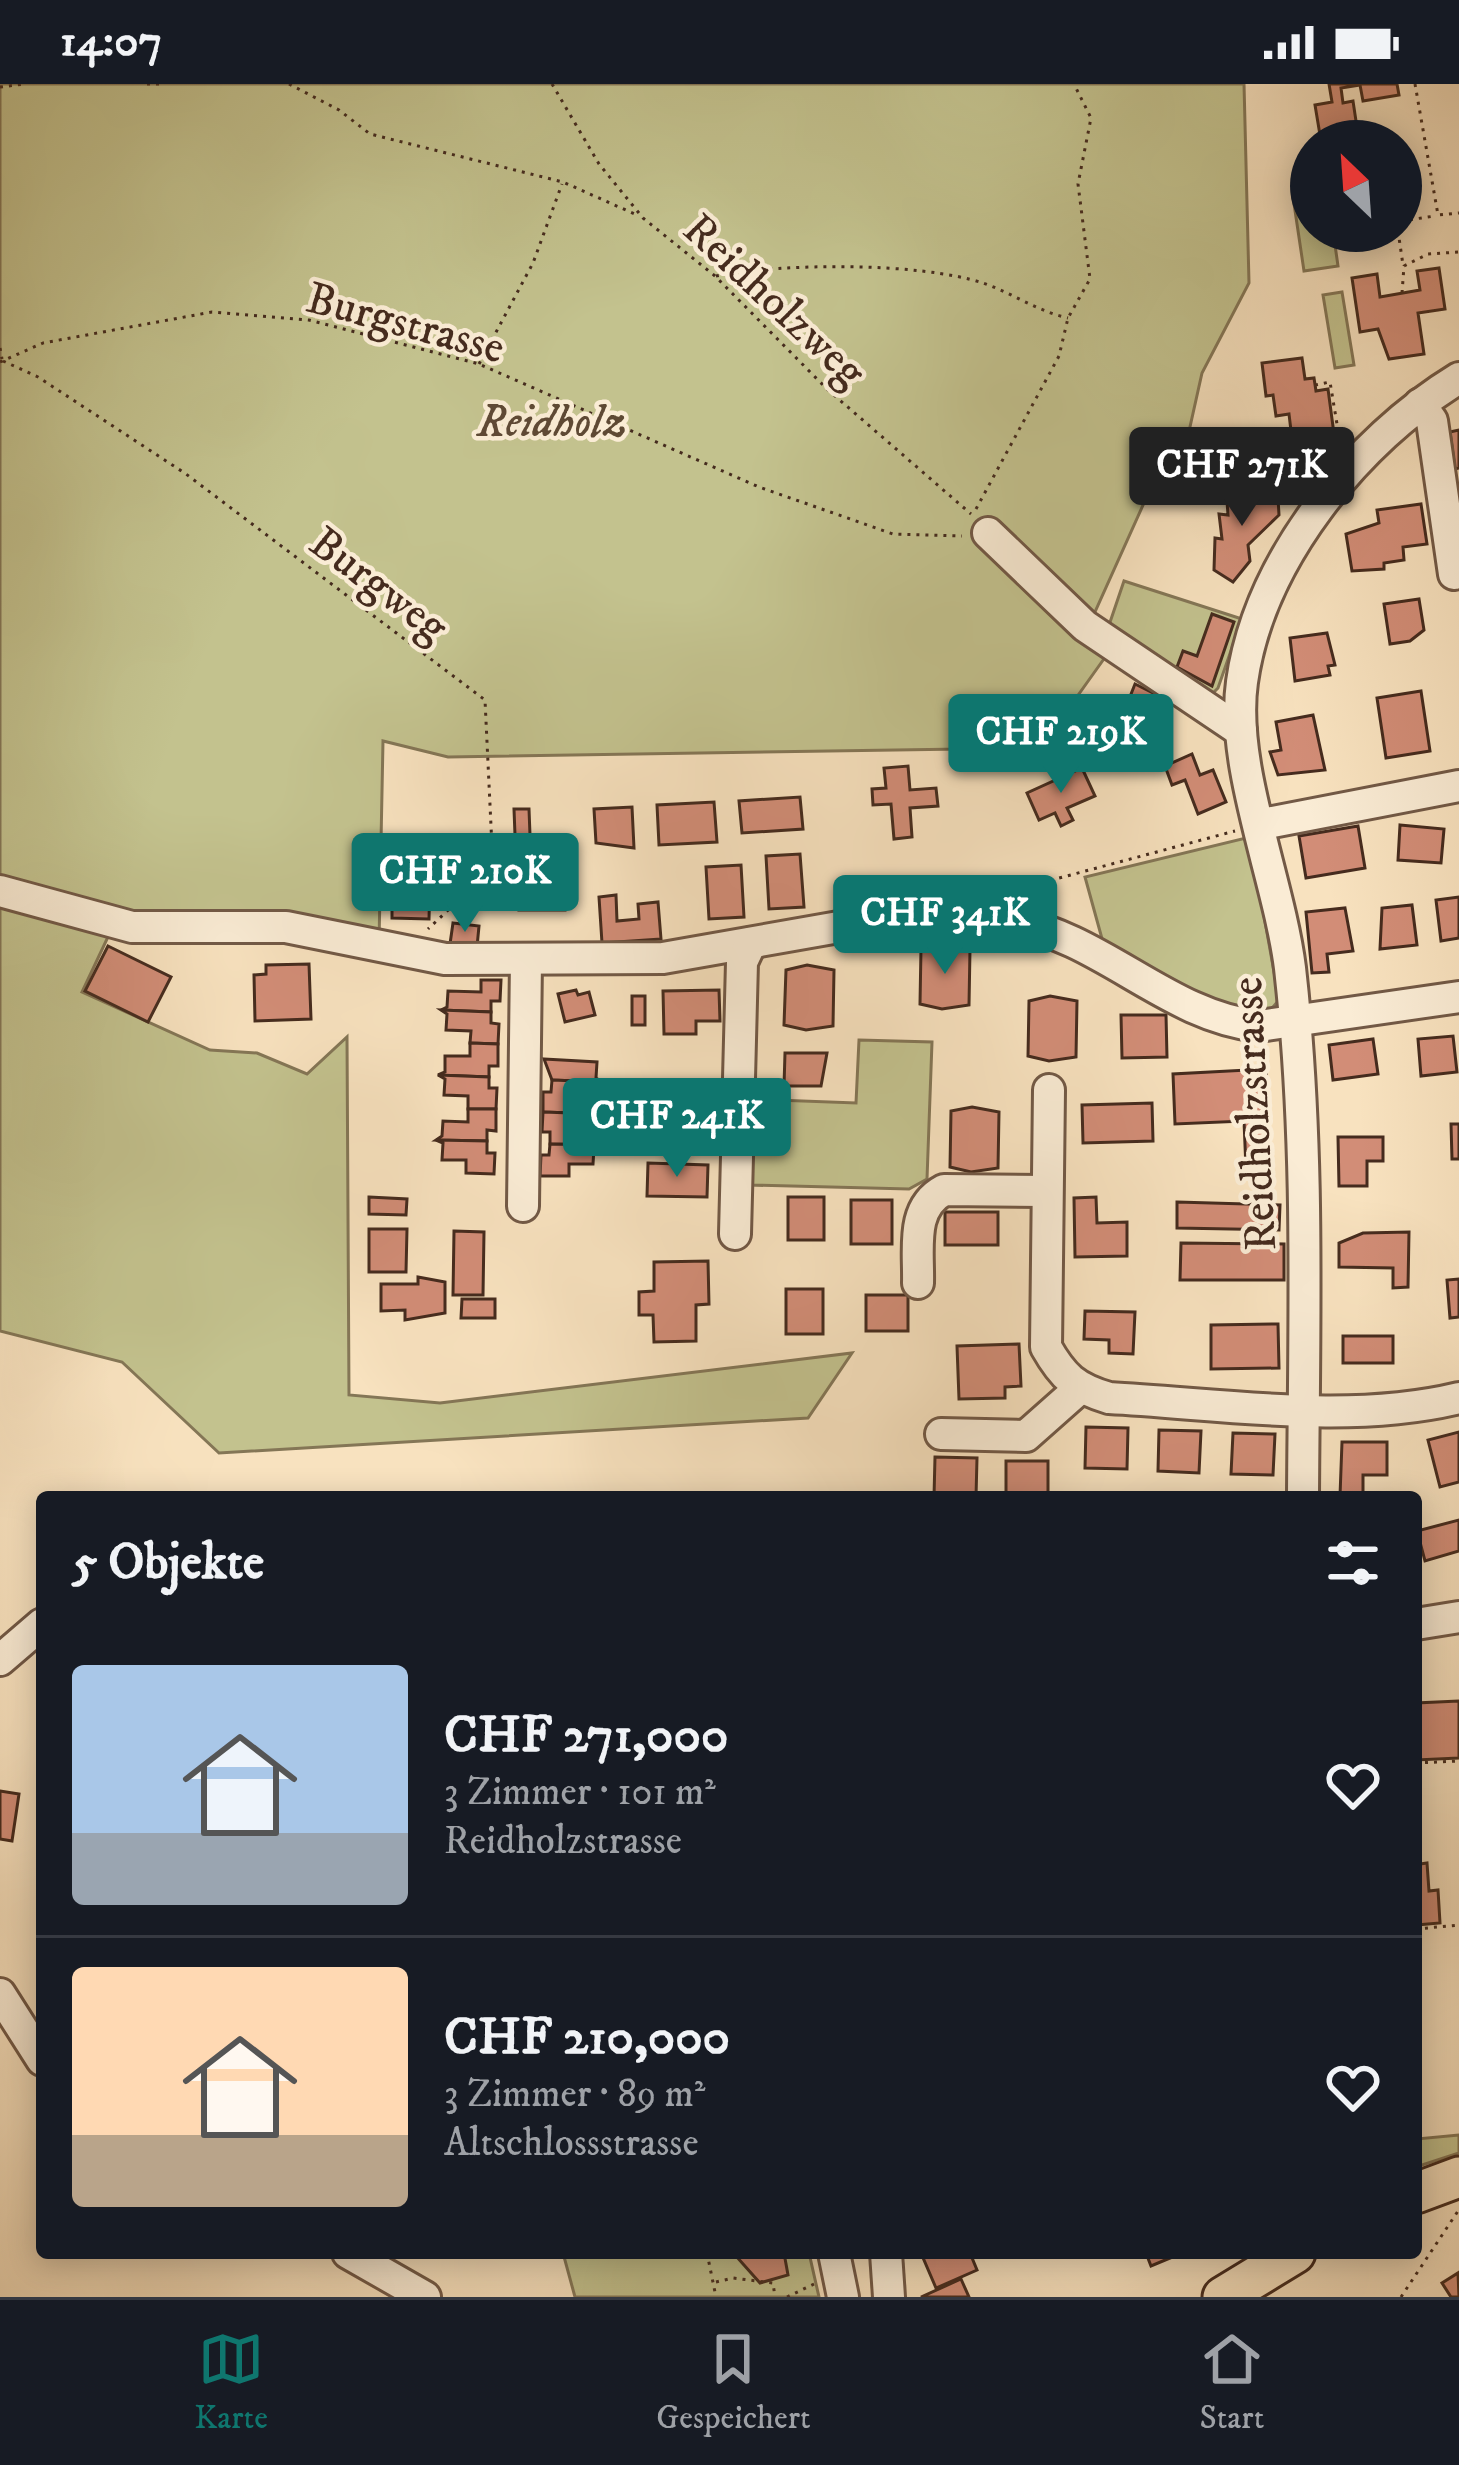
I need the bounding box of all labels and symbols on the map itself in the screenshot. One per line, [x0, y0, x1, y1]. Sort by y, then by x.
north arrow [1290, 120, 1422, 252]
street label: Reidholzweg [671, 202, 877, 400]
street label: Burgstrasse [300, 271, 510, 377]
park label: Reidholz [476, 395, 627, 451]
pin: CHF 271K [1118, 427, 1366, 529]
street label: Burgweg [298, 515, 459, 656]
pin: CHF 219K [937, 694, 1185, 796]
pin: CHF 210K [341, 833, 589, 935]
pin: CHF 341K [821, 875, 1069, 977]
street label: Reidholzstrasse [1220, 975, 1290, 1252]
pin: CHF 241K [553, 1078, 801, 1180]

